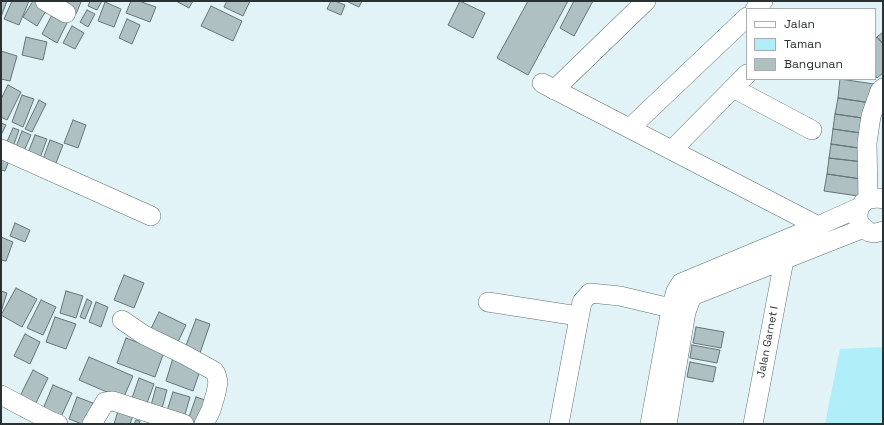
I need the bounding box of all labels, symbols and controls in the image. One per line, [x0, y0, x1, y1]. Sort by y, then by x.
legend [746, 8, 876, 80]
text: Jalan [784, 16, 815, 32]
text: Taman [784, 36, 821, 52]
text: Bangunan [784, 56, 843, 72]
street label: Jalan Garnet I [755, 305, 781, 379]

